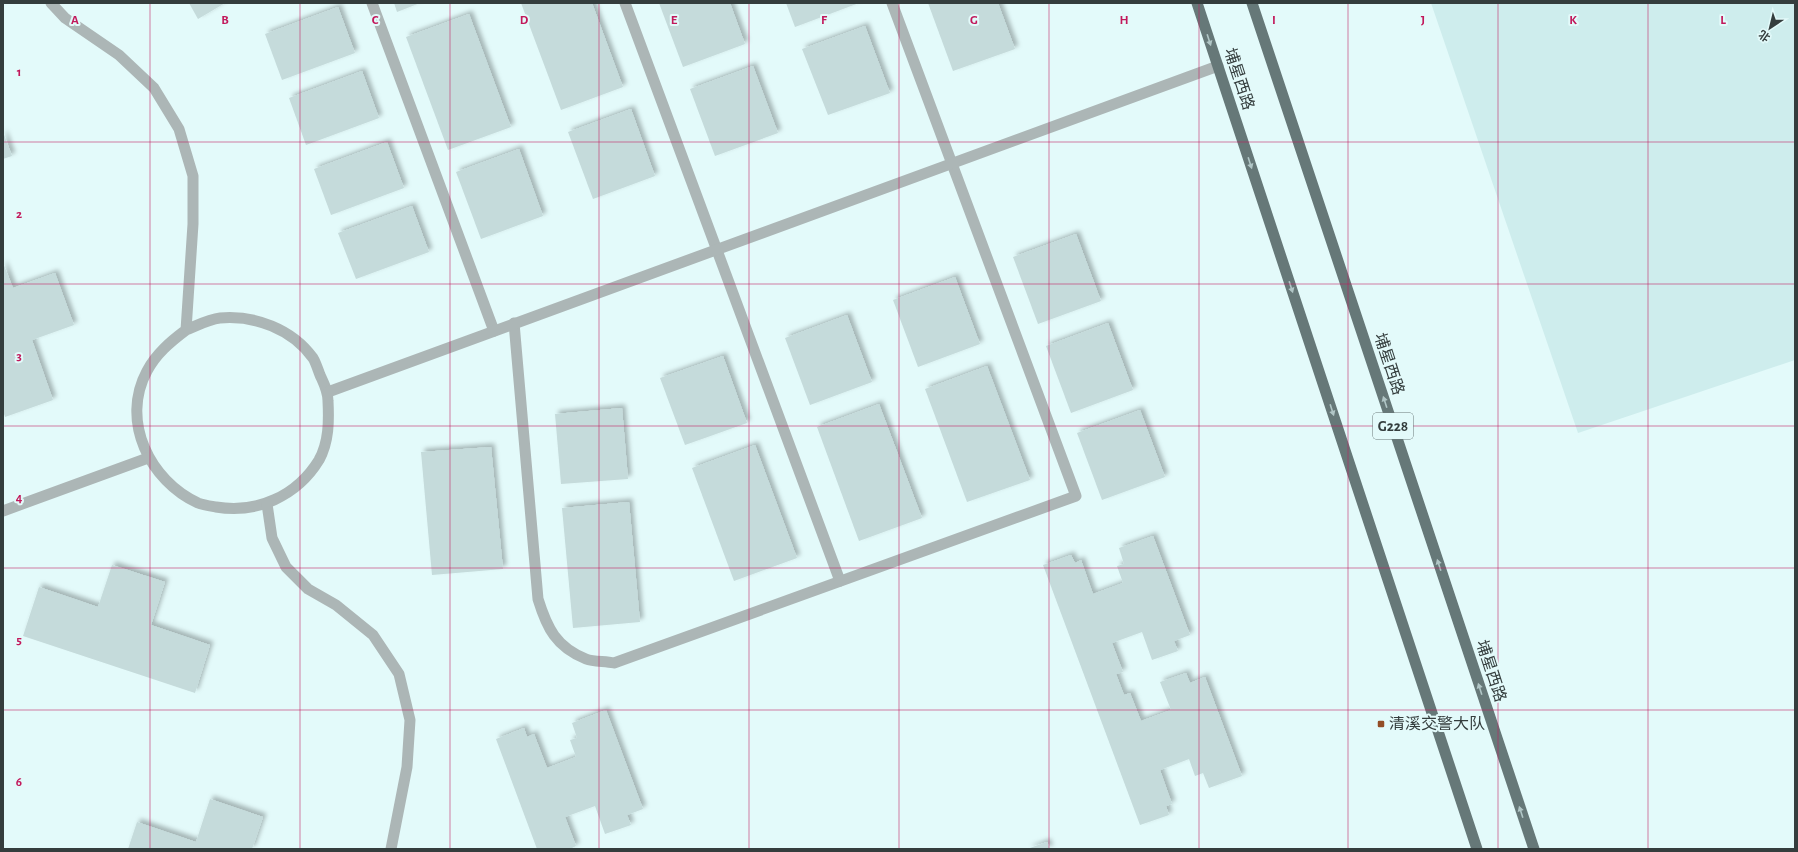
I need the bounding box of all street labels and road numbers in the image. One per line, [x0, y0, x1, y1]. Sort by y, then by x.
street label: 埔星西路 [1222, 46, 1257, 112]
street label: 埔星西路 [1372, 331, 1407, 397]
road number: G228 [1373, 413, 1413, 439]
street label: 埔星西路 [1474, 638, 1509, 704]

